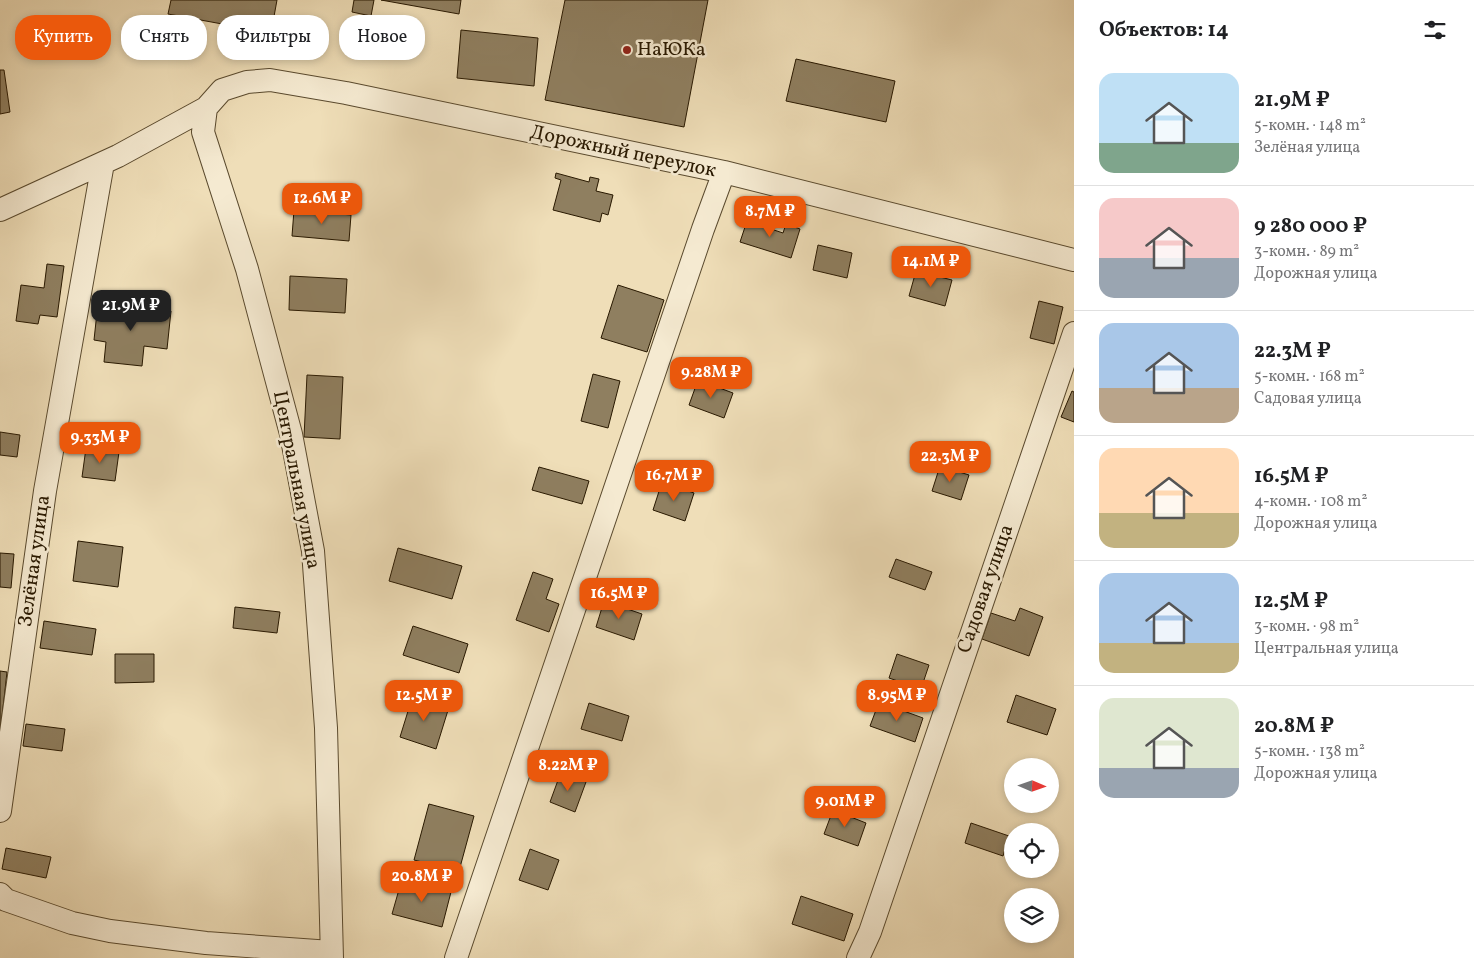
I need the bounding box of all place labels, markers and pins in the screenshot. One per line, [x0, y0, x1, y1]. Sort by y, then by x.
place label: НаЮКа [637, 36, 706, 64]
marker: НаЮКа [621, 44, 633, 56]
pin: 12.6M ₽ [276, 182, 368, 225]
pin: 8.7M ₽ [729, 196, 811, 238]
pin: 14.1M ₽ [885, 246, 977, 288]
pin: 21.9M ₽ [85, 290, 177, 332]
pin: 9.28M ₽ [665, 356, 757, 399]
pin: 9.33M ₽ [54, 422, 146, 464]
pin: 22.3M ₽ [904, 440, 996, 483]
pin: 16.7M ₽ [628, 460, 720, 502]
pin: 16.5M ₽ [573, 578, 665, 620]
pin: 12.5M ₽ [378, 680, 470, 722]
pin: 8.95M ₽ [851, 680, 943, 722]
pin: 8.22M ₽ [522, 750, 614, 792]
pin: 9.01M ₽ [799, 786, 891, 828]
pin: 20.8M ₽ [376, 860, 468, 903]

